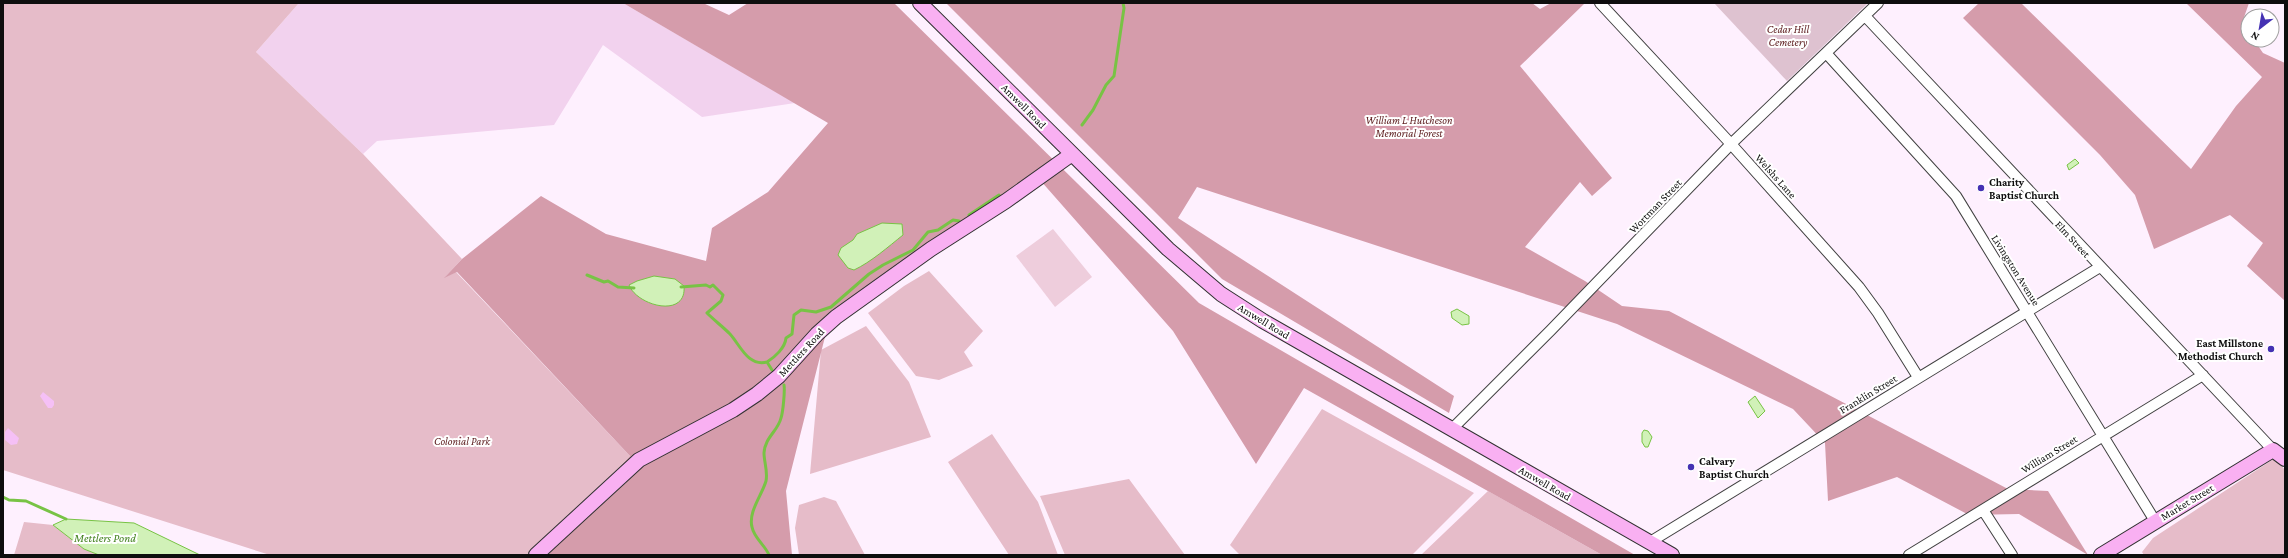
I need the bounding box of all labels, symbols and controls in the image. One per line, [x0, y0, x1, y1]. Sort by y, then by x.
north arrow [2240, 8, 2280, 48]
park label: Cedar Hill Cemetery [1767, 23, 1810, 49]
text: N [2248, 29, 2261, 44]
street label: Amwell Road [999, 81, 1049, 131]
park label: William L Hutcheson Memorial Forest [1365, 114, 1453, 139]
street label: Welshs Lane [1753, 151, 1799, 201]
street label: Wortman Street [1626, 176, 1684, 235]
place label: Charity Baptist Church [1989, 176, 2060, 201]
marker: Charity Baptist Church [1976, 183, 1986, 193]
street label: Elm Street [2053, 218, 2093, 260]
street label: Livingston Avenue [1989, 232, 2043, 308]
street label: Amwell Road [1236, 301, 1292, 341]
street label: Mettlers Road [776, 325, 826, 379]
place label: East Millstone Methodist Church [2178, 337, 2264, 362]
marker: East Millstone Methodist Church [2266, 344, 2276, 354]
street label: Franklin Street [1837, 372, 1899, 416]
street label: William Street [2019, 432, 2079, 475]
park label: Colonial Park [434, 435, 491, 447]
place label: Calvary Baptist Church [1699, 455, 1770, 480]
marker: Calvary Baptist Church [1686, 462, 1696, 472]
street label: Amwell Road [1517, 463, 1573, 503]
street label: Market Street [2158, 481, 2216, 522]
water label: Mettlers Pond [73, 531, 136, 545]

